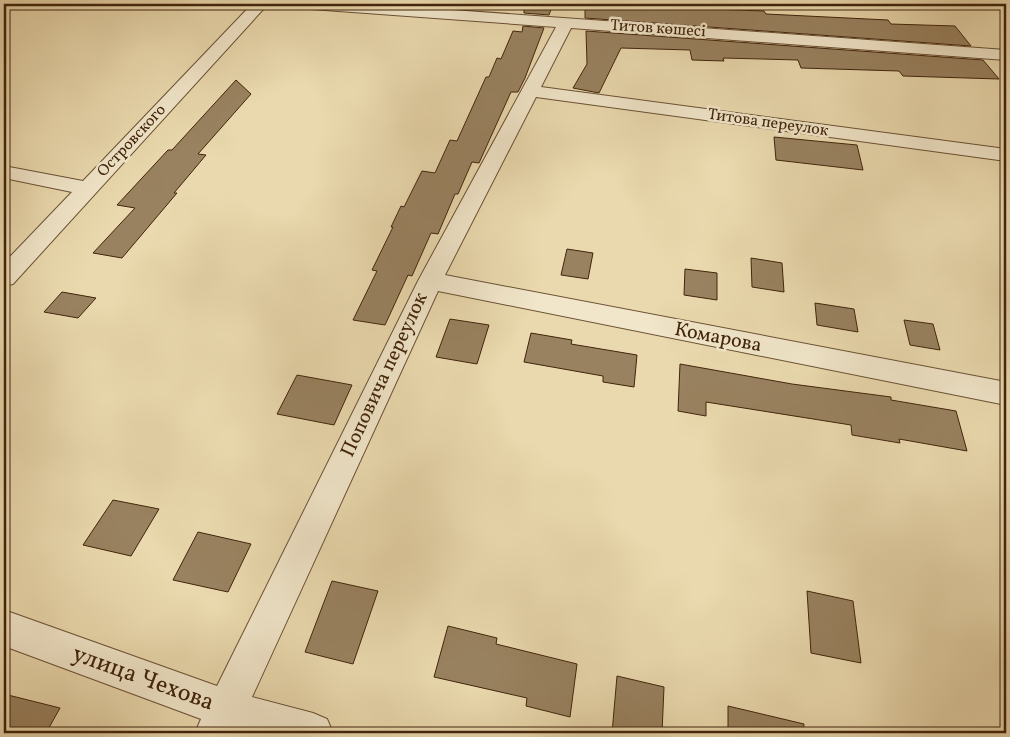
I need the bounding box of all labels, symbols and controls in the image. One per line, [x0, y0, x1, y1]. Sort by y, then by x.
street label: Титов көшесі [609, 15, 707, 43]
street label: Островского [93, 100, 171, 182]
street label: Титова переулок [706, 104, 830, 142]
street label: Поповича переулок [334, 288, 436, 462]
street label: Комарова [672, 316, 764, 360]
street label: улица Чехова [67, 638, 219, 720]

